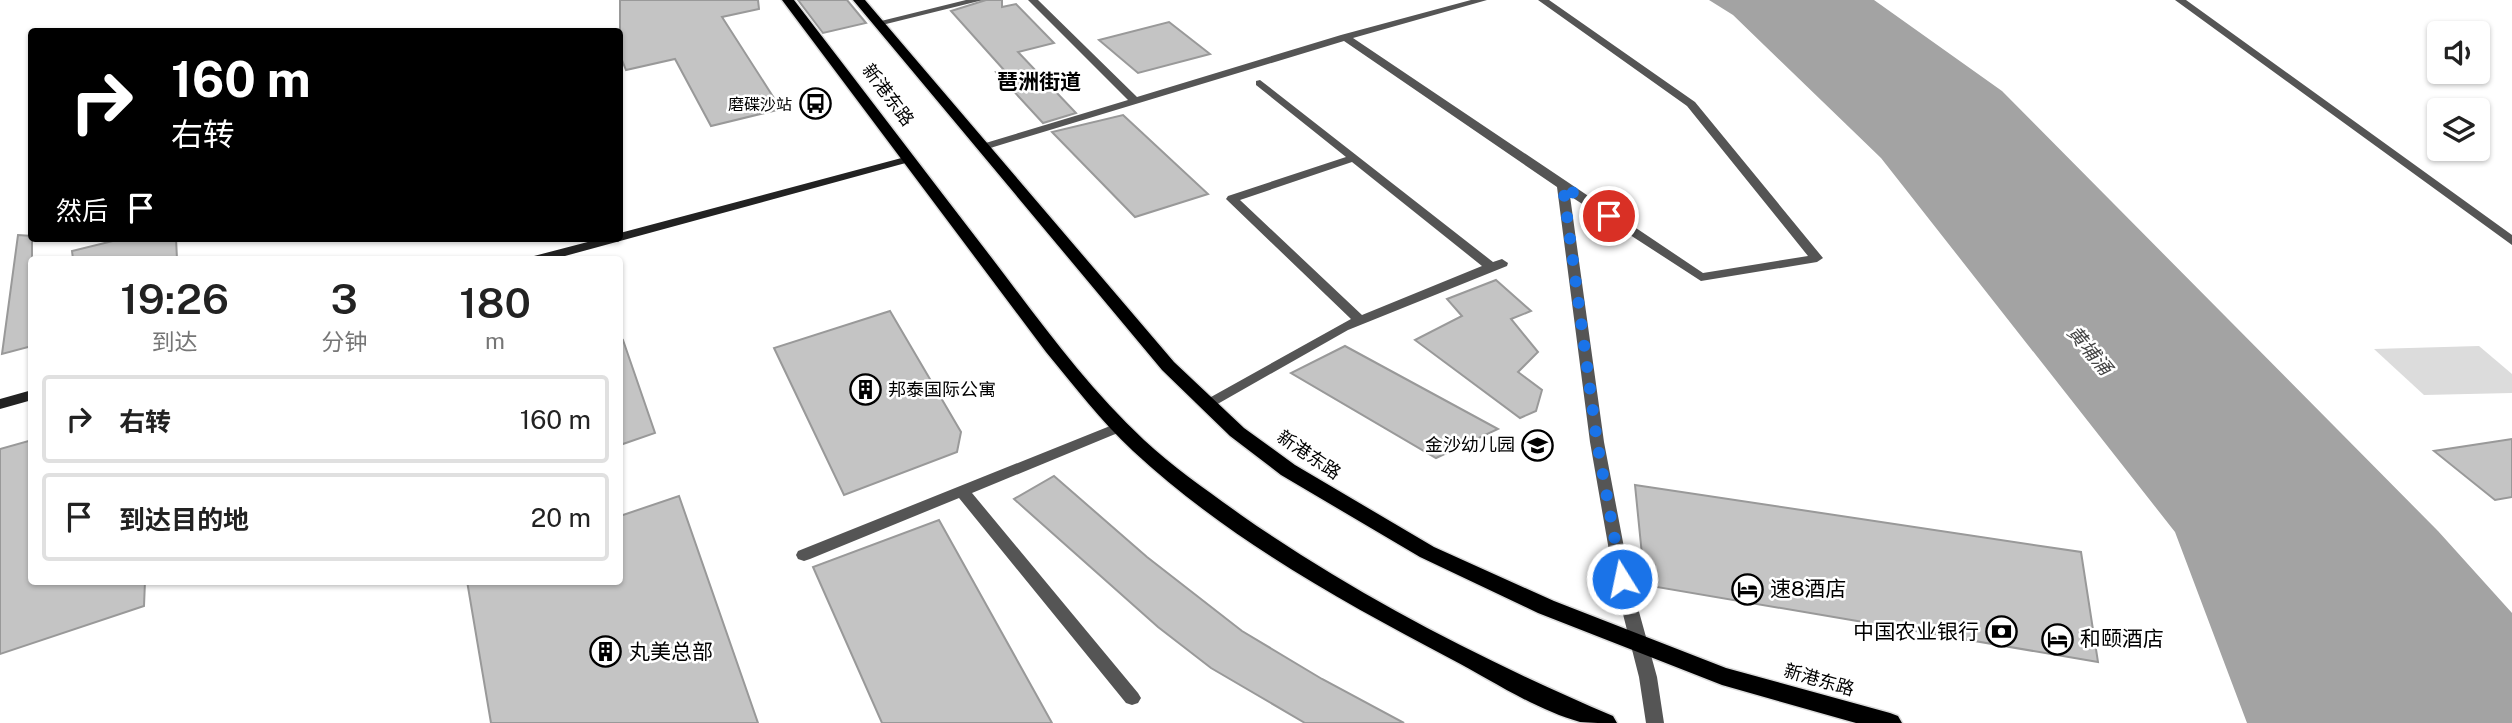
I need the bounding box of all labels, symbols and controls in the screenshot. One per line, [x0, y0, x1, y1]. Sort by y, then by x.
map controls [2427, 21, 2490, 161]
button: sound [2427, 21, 2490, 84]
text: 160 m [171, 50, 311, 108]
icon: right [56, 56, 147, 147]
street label: 新港东路 [858, 60, 918, 130]
district label: 琶洲街道 [997, 69, 1081, 94]
bus stop icon: 磨碟沙站 [798, 87, 832, 121]
place label: 磨碟沙站 [728, 95, 792, 114]
button: layers [2427, 98, 2490, 161]
text: 右转 [171, 116, 235, 153]
pin [1579, 186, 1639, 246]
icon: arrive [122, 189, 160, 227]
text: 然后 [56, 195, 108, 226]
icon: arrive [1590, 197, 1628, 235]
text: 19:26 [120, 274, 229, 323]
text: 3 [330, 274, 358, 323]
text: 180 [459, 278, 531, 327]
water label: 黄埔涌 [2063, 321, 2118, 380]
text: m [485, 327, 505, 354]
text: 到达 [152, 328, 198, 355]
text: 分钟 [321, 328, 367, 355]
building icon: 邦泰国际公寓 [848, 373, 882, 407]
place label: 邦泰国际公寓 [888, 379, 996, 400]
icon: right [60, 400, 98, 438]
text: 160 m [520, 404, 591, 435]
text: 右转 [119, 406, 171, 437]
street label: 新港东路 [1274, 426, 1345, 483]
school or university icon: 金沙幼儿园 [1521, 428, 1555, 462]
place label: 金沙幼儿园 [1425, 434, 1515, 455]
icon: arrive [60, 498, 98, 536]
text: 20 m [531, 502, 591, 533]
text: 到达目的地 [119, 504, 249, 535]
position arrow [1585, 542, 1659, 616]
hotel icon: 速8酒店 [1730, 572, 1764, 606]
place label: 速8酒店 [1770, 576, 1847, 601]
bank icon: 中国农业银行 [1985, 615, 2019, 649]
place label: 中国农业银行 [1853, 619, 1979, 644]
hotel icon: 和颐酒店 [2040, 622, 2074, 656]
place label: 和颐酒店 [2080, 626, 2164, 651]
building icon: 丸美总部 [589, 635, 623, 669]
place label: 丸美总部 [629, 639, 713, 664]
street label: 新港东路 [1782, 660, 1857, 700]

